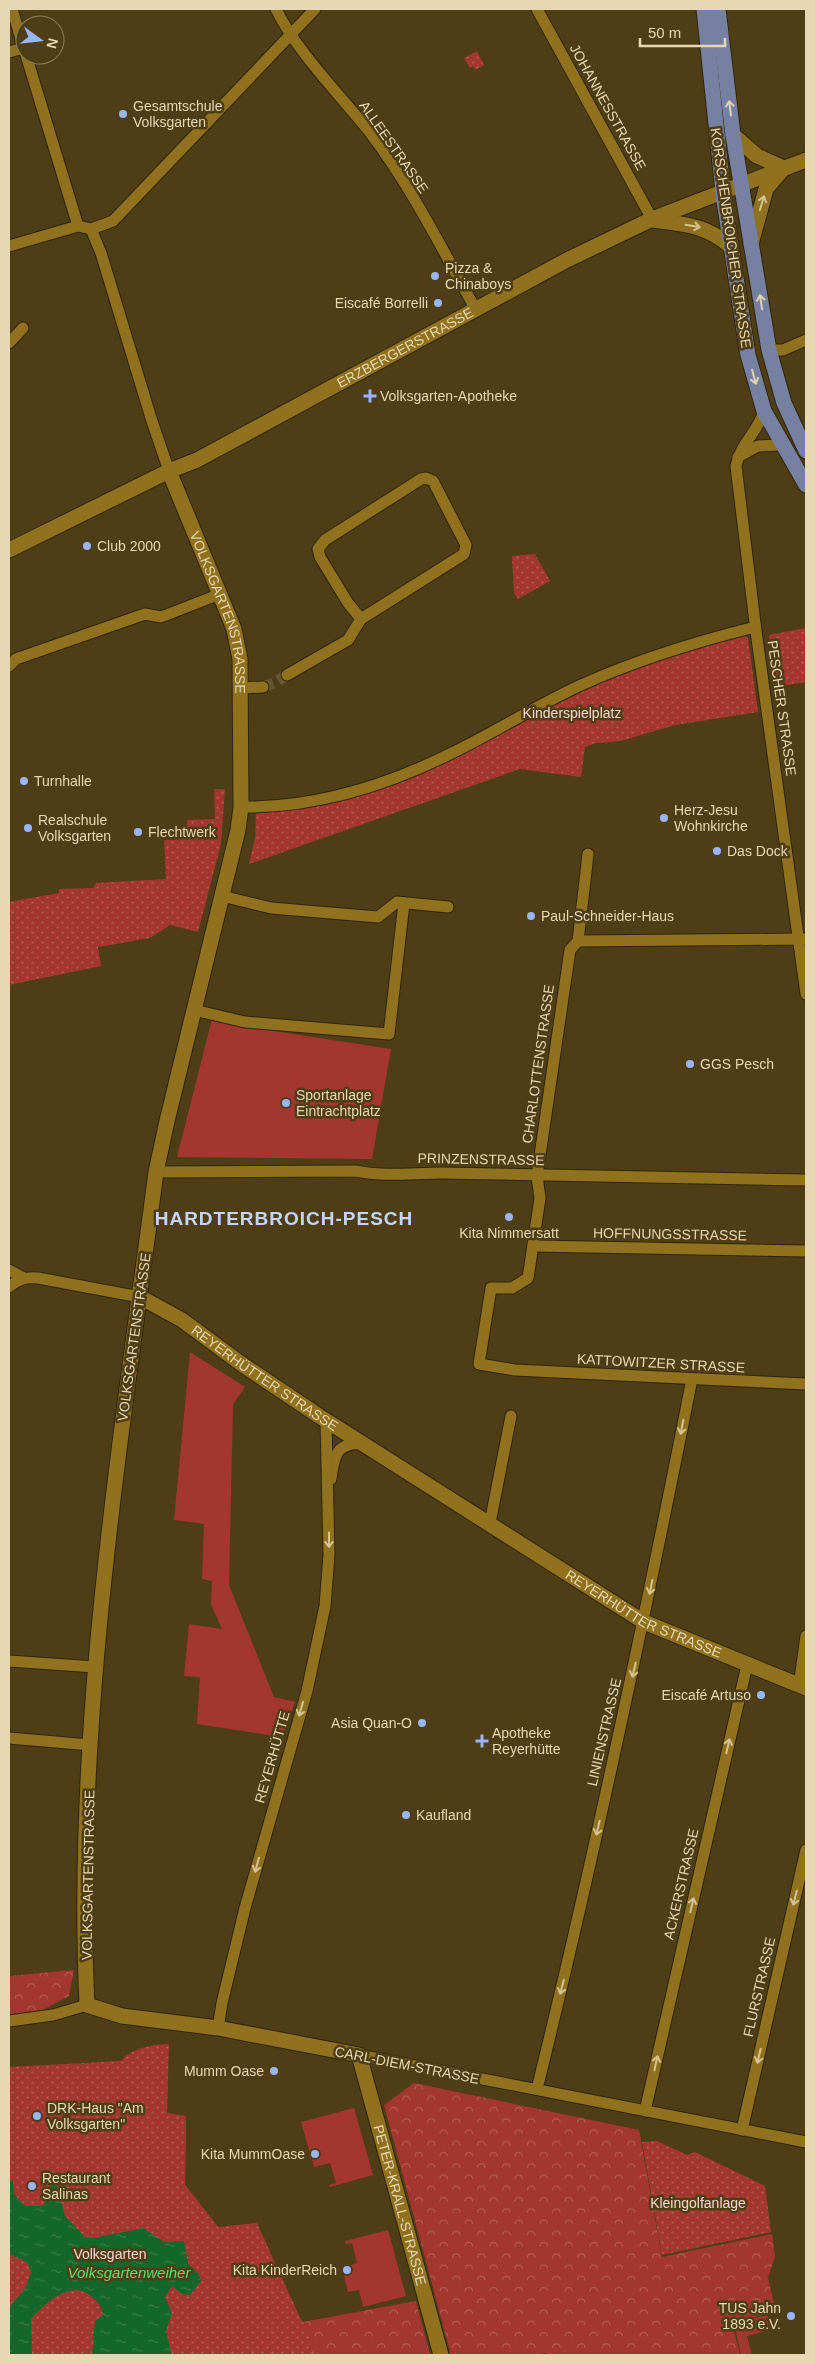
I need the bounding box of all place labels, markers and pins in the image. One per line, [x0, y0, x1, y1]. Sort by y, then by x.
place label: Gesamtschule Volksgarten [133, 98, 223, 130]
marker: Gesamtschule Volksgarten [117, 108, 129, 120]
place label: Pizza & Chinaboys [445, 260, 511, 292]
marker: Pizza & Chinaboys [429, 270, 441, 282]
place label: Eiscafé Borrelli [335, 295, 428, 311]
marker: Eiscafé Borrelli [432, 297, 444, 309]
place label: Volksgarten-Apotheke [380, 388, 517, 404]
marker: Volksgarten-Apotheke [364, 390, 376, 402]
place label: Club 2000 [97, 538, 161, 554]
marker: Club 2000 [81, 540, 93, 552]
place label: Turnhalle [34, 773, 92, 789]
marker: Turnhalle [18, 775, 30, 787]
place label: Herz-Jesu Wohnkirche [674, 802, 748, 834]
place label: Realschule Volksgarten [38, 812, 111, 844]
marker: Herz-Jesu Wohnkirche [658, 812, 670, 824]
marker: Realschule Volksgarten [22, 822, 34, 834]
place label: Flechtwerk [148, 824, 217, 840]
marker: Flechtwerk [132, 826, 144, 838]
place label: Das Dock [727, 843, 789, 859]
marker: Das Dock [711, 845, 723, 857]
place label: Paul-Schneider-Haus [541, 908, 674, 924]
marker: Paul-Schneider-Haus [525, 910, 537, 922]
place label: GGS Pesch [700, 1056, 774, 1072]
marker: GGS Pesch [684, 1058, 696, 1070]
place label: Sportanlage Eintrachtplatz [296, 1087, 381, 1119]
marker: Sportanlage Eintrachtplatz [280, 1097, 292, 1109]
marker: Kita Nimmersatt [503, 1211, 515, 1223]
place label: Kita Nimmersatt [459, 1225, 559, 1241]
place label: Eiscafé Artuso [662, 1687, 751, 1703]
marker: Eiscafé Artuso [755, 1689, 767, 1701]
place label: Asia Quan-O [331, 1715, 412, 1731]
marker: Asia Quan-O [416, 1717, 428, 1729]
place label: Apotheke Reyerhütte [492, 1725, 561, 1757]
marker: Apotheke Reyerhütte [476, 1735, 488, 1747]
place label: Kaufland [416, 1807, 471, 1823]
marker: Kaufland [400, 1809, 412, 1821]
place label: Mumm Oase [184, 2063, 264, 2079]
marker: Mumm Oase [268, 2065, 280, 2077]
place label: DRK-Haus "Am Volksgarten" [47, 2100, 144, 2132]
marker: DRK-Haus "Am Volksgarten" [31, 2110, 43, 2122]
place label: Kita MummOase [201, 2146, 305, 2162]
marker: Kita MummOase [309, 2148, 321, 2160]
place label: Restaurant Salinas [42, 2170, 111, 2202]
marker: Restaurant Salinas [26, 2180, 38, 2192]
place label: Kita KinderReich [233, 2262, 337, 2278]
marker: Kita KinderReich [341, 2264, 353, 2276]
place label: TUS Jahn 1893 e.V. [719, 2300, 781, 2332]
marker: TUS Jahn 1893 e.V. [785, 2310, 797, 2322]

